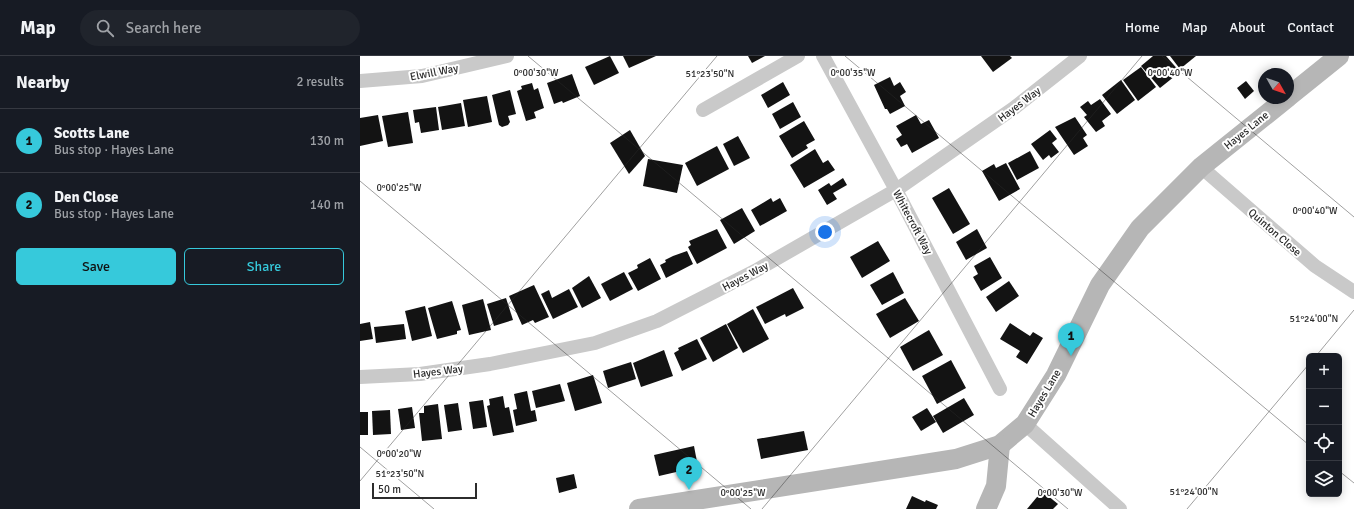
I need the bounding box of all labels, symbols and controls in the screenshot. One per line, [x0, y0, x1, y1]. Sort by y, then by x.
search box [80, 10, 360, 46]
text: Map [20, 16, 56, 40]
icon: search [94, 17, 116, 39]
text: Search here [126, 19, 201, 37]
text: Home [1125, 19, 1160, 36]
text: Map [1182, 19, 1207, 36]
text: About [1229, 19, 1265, 36]
text: Contact [1287, 19, 1334, 36]
street label: Elwill Way [409, 61, 460, 84]
text: 0°00'30"W [513, 67, 559, 79]
text: 0°00'35"W [830, 67, 876, 79]
text: 0°00'40"W [1147, 67, 1193, 79]
text: 51°23'50"N [686, 68, 734, 80]
north arrow [1258, 68, 1294, 104]
text: Nearby [16, 72, 69, 93]
text: 2 results [296, 74, 344, 90]
street label: Hayes Way [995, 84, 1044, 125]
street label: Hayes Lane [1222, 109, 1271, 152]
text: Scotts Lane [54, 124, 130, 142]
text: 1 [25, 133, 33, 149]
text: 130 m [310, 133, 344, 149]
text: Bus stop · Hayes Lane [54, 142, 174, 158]
text: 0°00'25"W [376, 182, 422, 194]
text: Den Close [54, 188, 119, 206]
street label: Whitecroft Way [890, 188, 935, 258]
text: 2 [25, 197, 33, 213]
text: 140 m [310, 197, 344, 213]
text: 0°00'40"W [1292, 205, 1338, 217]
text: Bus stop · Hayes Lane [54, 206, 174, 222]
street label: Quinton Close [1246, 206, 1304, 259]
your location [815, 222, 835, 242]
button: Save [16, 248, 176, 285]
button: Share [184, 248, 344, 285]
street label: Hayes Way [720, 259, 771, 294]
text: 51°24'00"N [1290, 313, 1338, 325]
pin: 1 [1058, 323, 1084, 356]
map controls [1306, 353, 1342, 497]
button: + [1306, 353, 1342, 389]
street label: Hayes Way [412, 362, 465, 381]
street label: Hayes Lane [1025, 367, 1064, 419]
button: − [1306, 389, 1342, 425]
button: locate [1306, 425, 1342, 461]
text: 0°00'20"W [376, 448, 422, 460]
pin: 2 [676, 457, 702, 490]
button: layers [1306, 461, 1342, 497]
text: 51°23'50"N [376, 468, 424, 480]
scale bar [372, 481, 477, 500]
text: 50 m [378, 483, 401, 496]
text: 51°24'00"N [1170, 486, 1218, 498]
text: 0°00'25"W [720, 487, 766, 499]
text: 0°00'30"W [1037, 487, 1083, 499]

